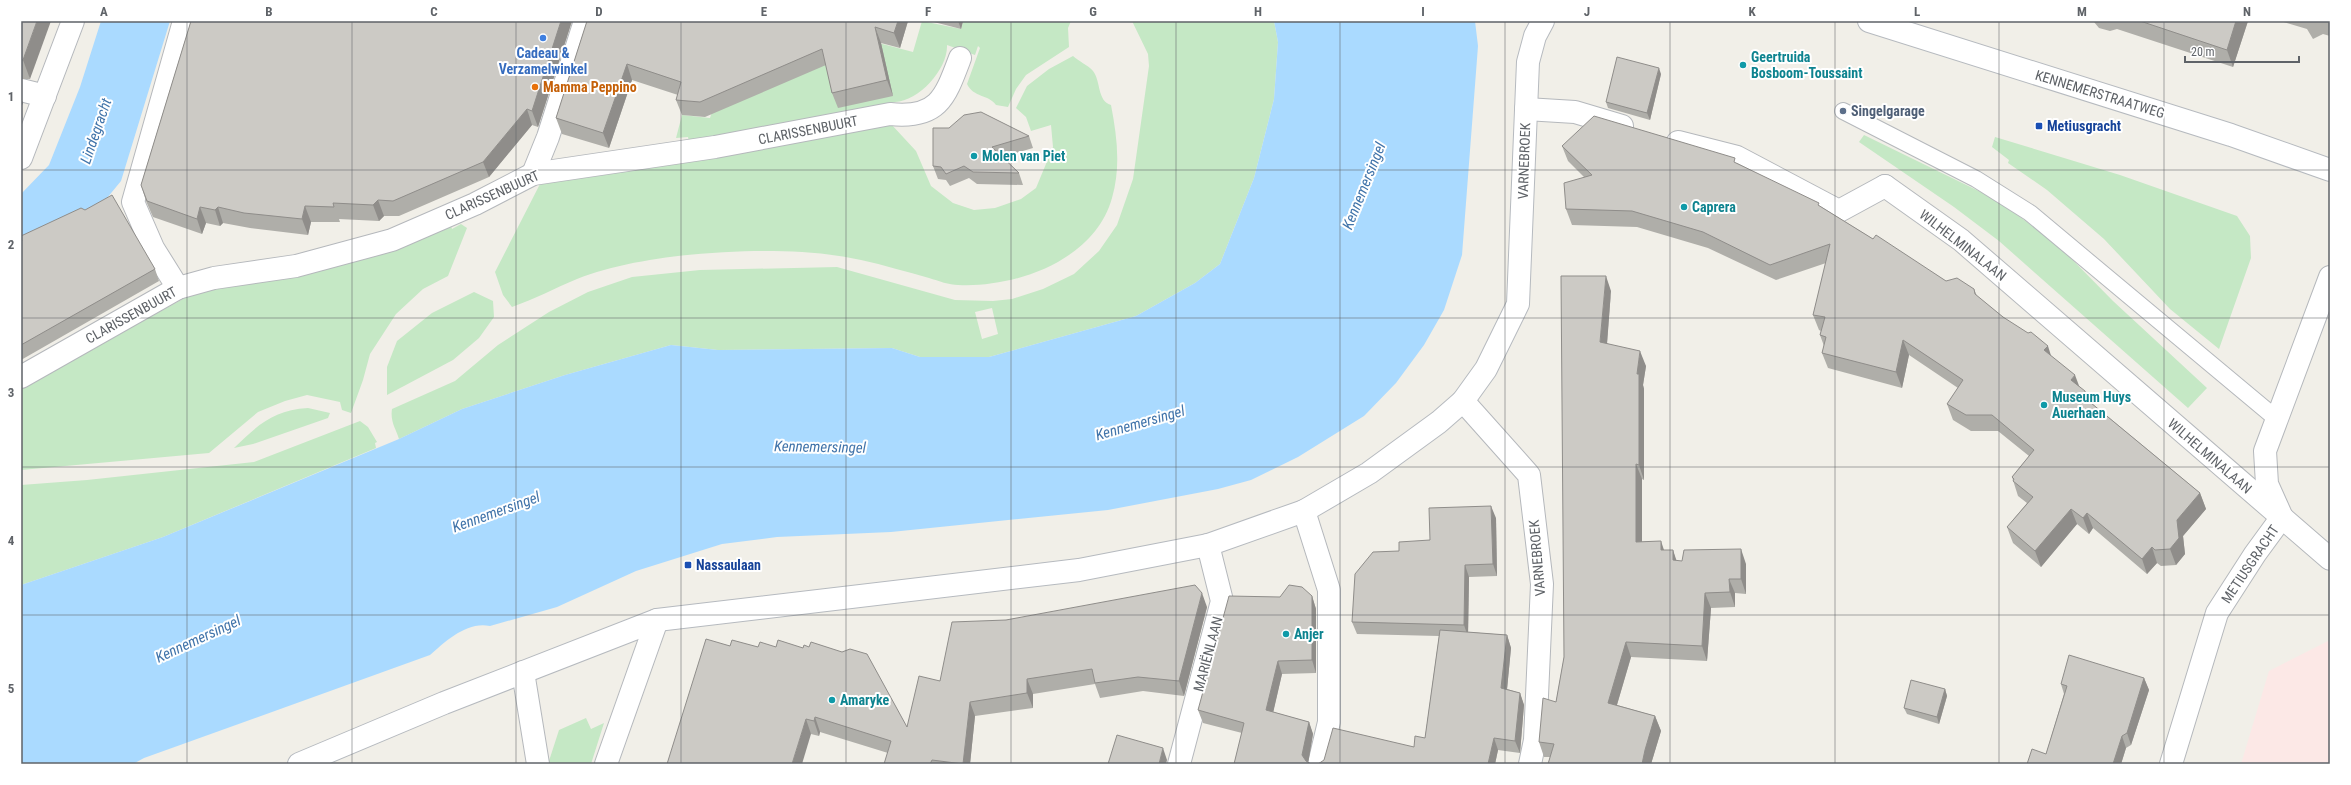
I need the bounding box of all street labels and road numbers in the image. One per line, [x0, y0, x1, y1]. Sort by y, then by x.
street label: KENNEMERSTRAATWEG [2033, 67, 2167, 121]
street label: CLARISSENBUURT [757, 112, 859, 148]
street label: VARNEBROEK [1515, 122, 1533, 200]
street label: CLARISSENBUURT [442, 167, 542, 223]
street label: WILHELMINALAAN [1916, 206, 2010, 284]
street label: CLARISSENBUURT [83, 283, 179, 347]
street label: WILHELMINALAAN [2165, 415, 2255, 497]
street label: VARNEBROEK [1526, 519, 1548, 597]
street label: METIUSGRACHT [2218, 522, 2282, 606]
street label: MARIËNLAAN [1190, 615, 1226, 693]

